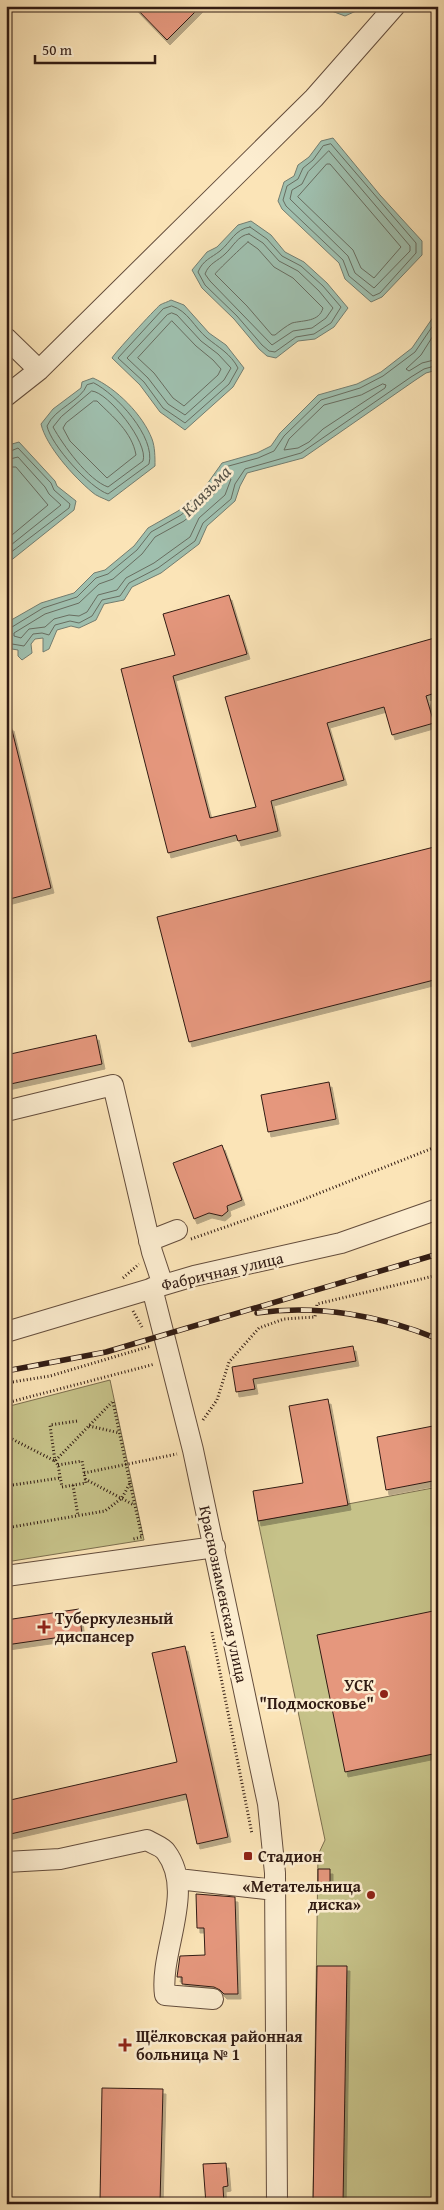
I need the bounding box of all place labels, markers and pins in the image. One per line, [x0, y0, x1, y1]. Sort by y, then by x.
place label: Туберкулезный диспансер [55, 1606, 173, 1648]
marker: Туберкулезный диспансер [37, 1620, 51, 1634]
place label: УСК "Подмосковье" [259, 1673, 374, 1715]
marker: УСК "Подмосковье" [378, 1688, 390, 1700]
place label: Стадион [258, 1844, 322, 1868]
marker: Стадион [242, 1850, 254, 1862]
place label: «Метательница диска» [242, 1874, 362, 1916]
marker: «Метательница диска» [365, 1889, 377, 1901]
place label: Щёлковская районная больница № 1 [136, 2024, 303, 2066]
marker: Щёлковская районная больница № 1 [118, 2038, 132, 2052]

